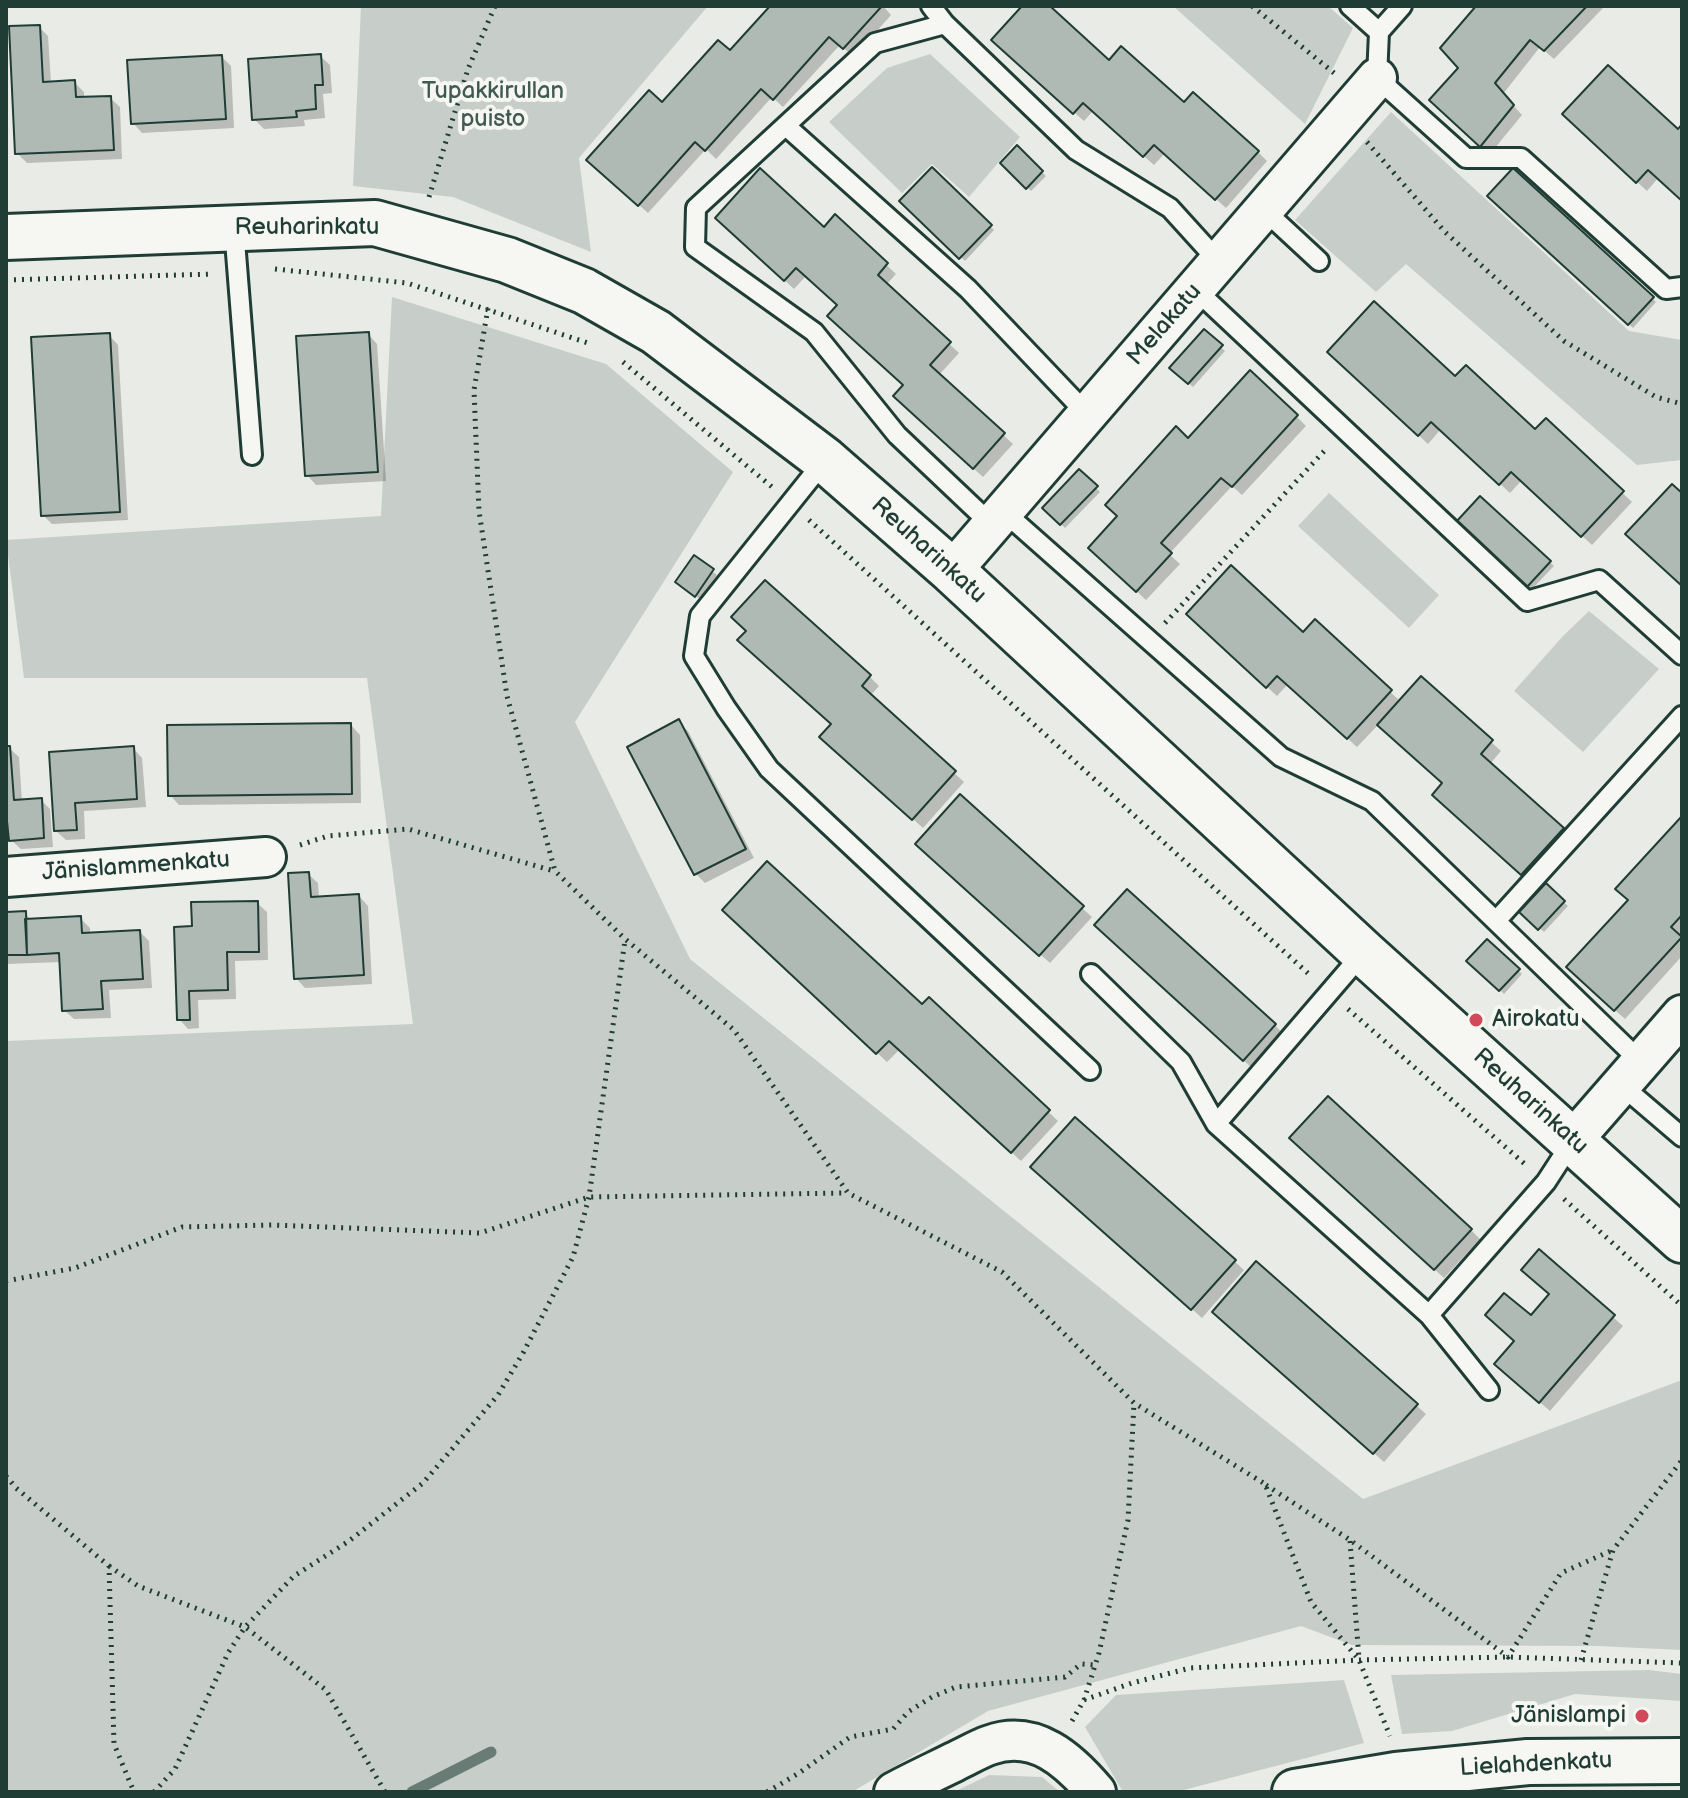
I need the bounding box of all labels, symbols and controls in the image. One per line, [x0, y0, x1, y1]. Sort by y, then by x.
park label: Tupakkirullan puisto [422, 78, 564, 134]
street label: Reuharinkatu [235, 214, 379, 242]
street label: Melakatu [1122, 278, 1208, 372]
street label: Reuharinkatu [865, 492, 991, 610]
street label: Jänislammenkatu [41, 846, 231, 888]
place label: Airokatu [1492, 1006, 1580, 1034]
marker: Airokatu [1467, 1011, 1485, 1029]
street label: Reuharinkatu [1467, 1043, 1593, 1161]
place label: Jänislampi [1511, 1702, 1626, 1730]
marker: Jänislampi [1633, 1707, 1651, 1725]
street label: Lielahdenkatu [1459, 1747, 1613, 1783]

